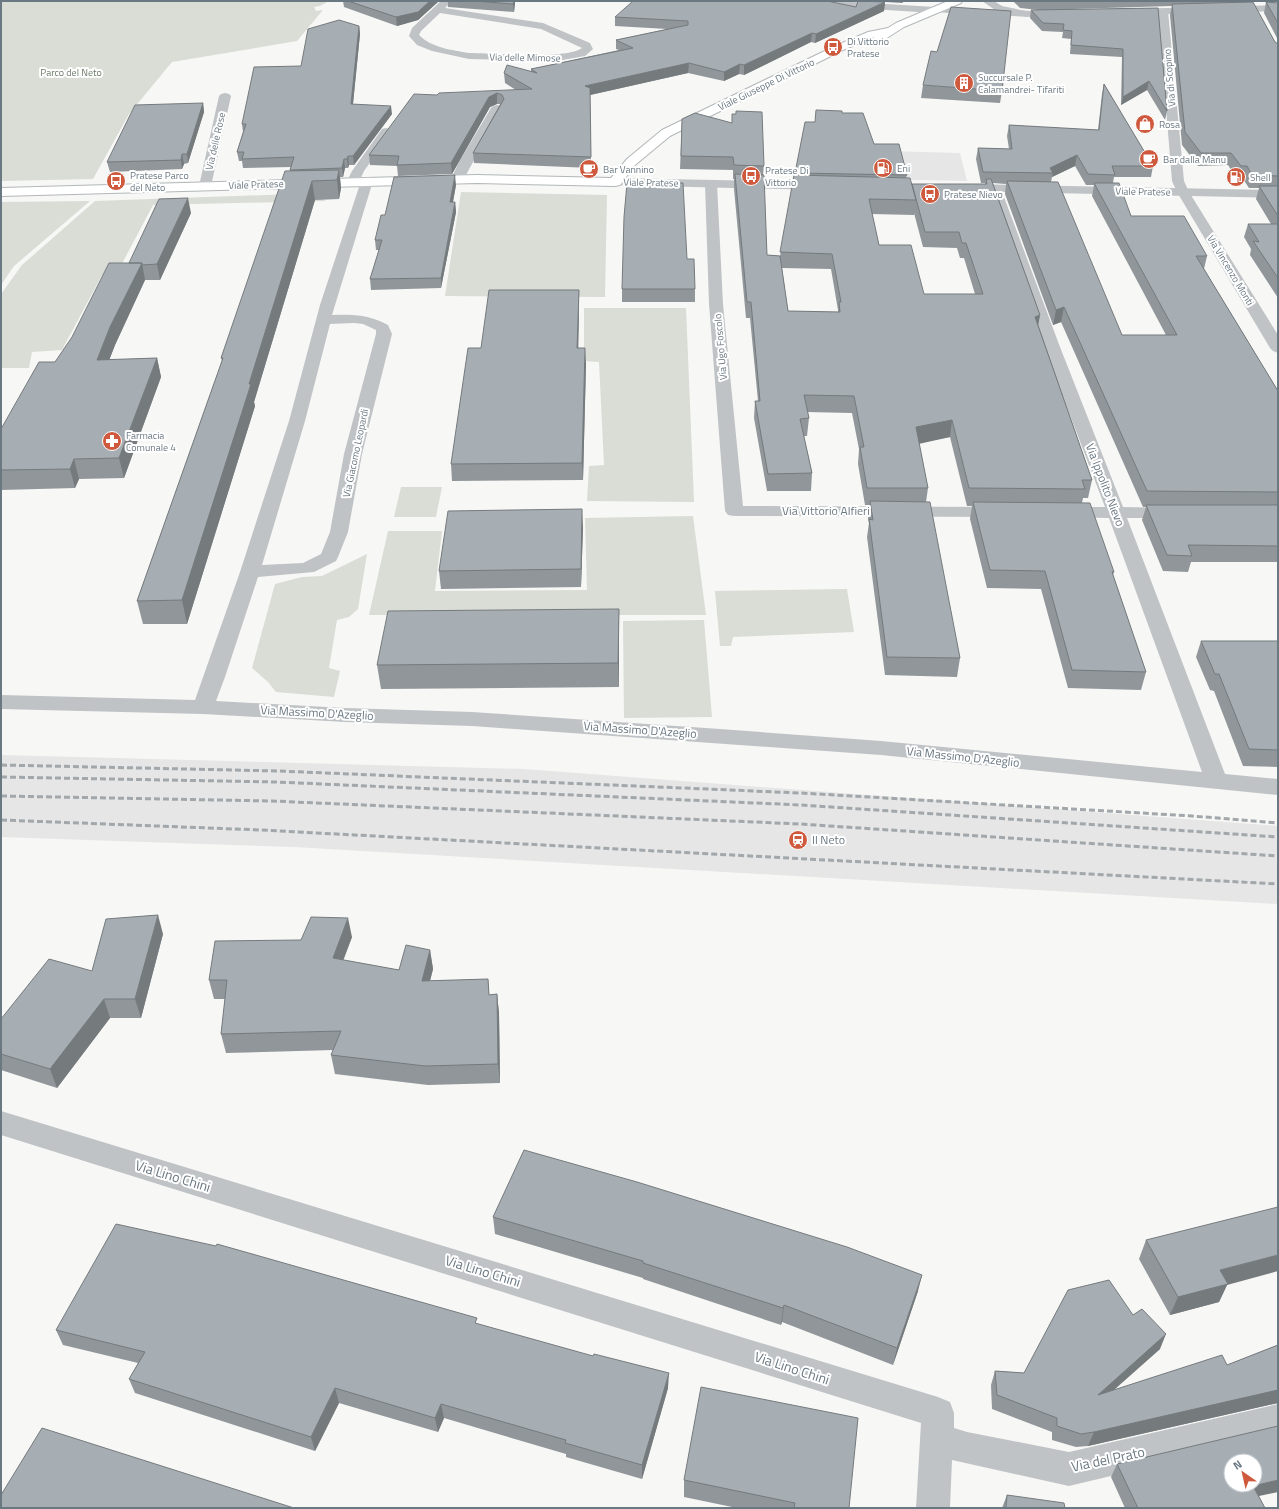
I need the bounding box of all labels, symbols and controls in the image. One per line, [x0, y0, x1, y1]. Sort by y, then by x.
place label: Di Vittorio Pratese [847, 34, 889, 61]
bus stop icon: Di Vittorio Pratese [822, 36, 844, 58]
street label: Via di Scopino [1159, 48, 1179, 108]
street label: Via delle Mimose [489, 49, 561, 66]
street label: Viale Giuseppe Di Vittorio [715, 55, 817, 114]
park label: Parco del Neto [40, 65, 102, 80]
place label: Succursale P. Calamandrei- Tifariti [978, 70, 1064, 97]
building icon: Succursale P. Calamandrei- Tifariti [953, 72, 975, 94]
street label: Via delle Rose [202, 111, 229, 171]
shop icon: Rosa [1134, 113, 1156, 135]
place label: Rosa [1159, 117, 1180, 132]
cafe icon: Bar dalla Manu [1138, 148, 1160, 170]
place label: Bar dalla Manu [1163, 152, 1226, 167]
fuel station icon: Eni [872, 157, 894, 179]
cafe icon: Bar Vannino [578, 158, 600, 180]
place label: Eni [897, 161, 910, 176]
place label: Bar Vannino [603, 162, 654, 177]
place label: Pratese Di Vittorio [765, 163, 809, 190]
bus stop icon: Pratese Di Vittorio [740, 165, 762, 187]
fuel station icon: Shell [1225, 166, 1247, 188]
place label: Pratese Parco del Neto [130, 168, 189, 195]
bus stop icon: Pratese Parco del Neto [105, 170, 127, 192]
place label: Shell [1250, 170, 1270, 185]
street label: Viale Pratese [623, 175, 679, 190]
street label: Viale Pratese [228, 176, 284, 193]
bus stop icon: Pratese Nievo [919, 183, 941, 205]
street label: Viale Pratese [1115, 184, 1171, 199]
place label: Pratese Nievo [944, 187, 1003, 202]
street label: Via Vincenzo Monti [1204, 232, 1258, 308]
street label: Via Ugo Foscolo [710, 313, 731, 381]
street label: Via Giacomo Leopardi [339, 407, 372, 499]
place label: Farmacia Comunale 4 [126, 428, 176, 455]
pharmacy icon: Farmacia Comunale 4 [101, 430, 123, 452]
street label: Via Ippolito Nievo [1081, 441, 1130, 529]
street label: Via Vittorio Alfieri [782, 501, 870, 520]
street label: Via Massimo D'Azeglio [260, 700, 374, 725]
street label: Via Massimo D'Azeglio [583, 716, 697, 743]
street label: Via Massimo D'Azeglio [906, 741, 1020, 772]
station icon: Il Neto [787, 829, 809, 851]
place label: Il Neto [812, 830, 845, 849]
street label: Via Lino Chini [133, 1154, 213, 1197]
street label: Via Lino Chini [443, 1249, 523, 1292]
street label: Via Lino Chini [752, 1346, 832, 1390]
street label: Via del Prato [1069, 1440, 1147, 1477]
north arrow [1223, 1453, 1263, 1493]
text: N [1230, 1456, 1245, 1473]

